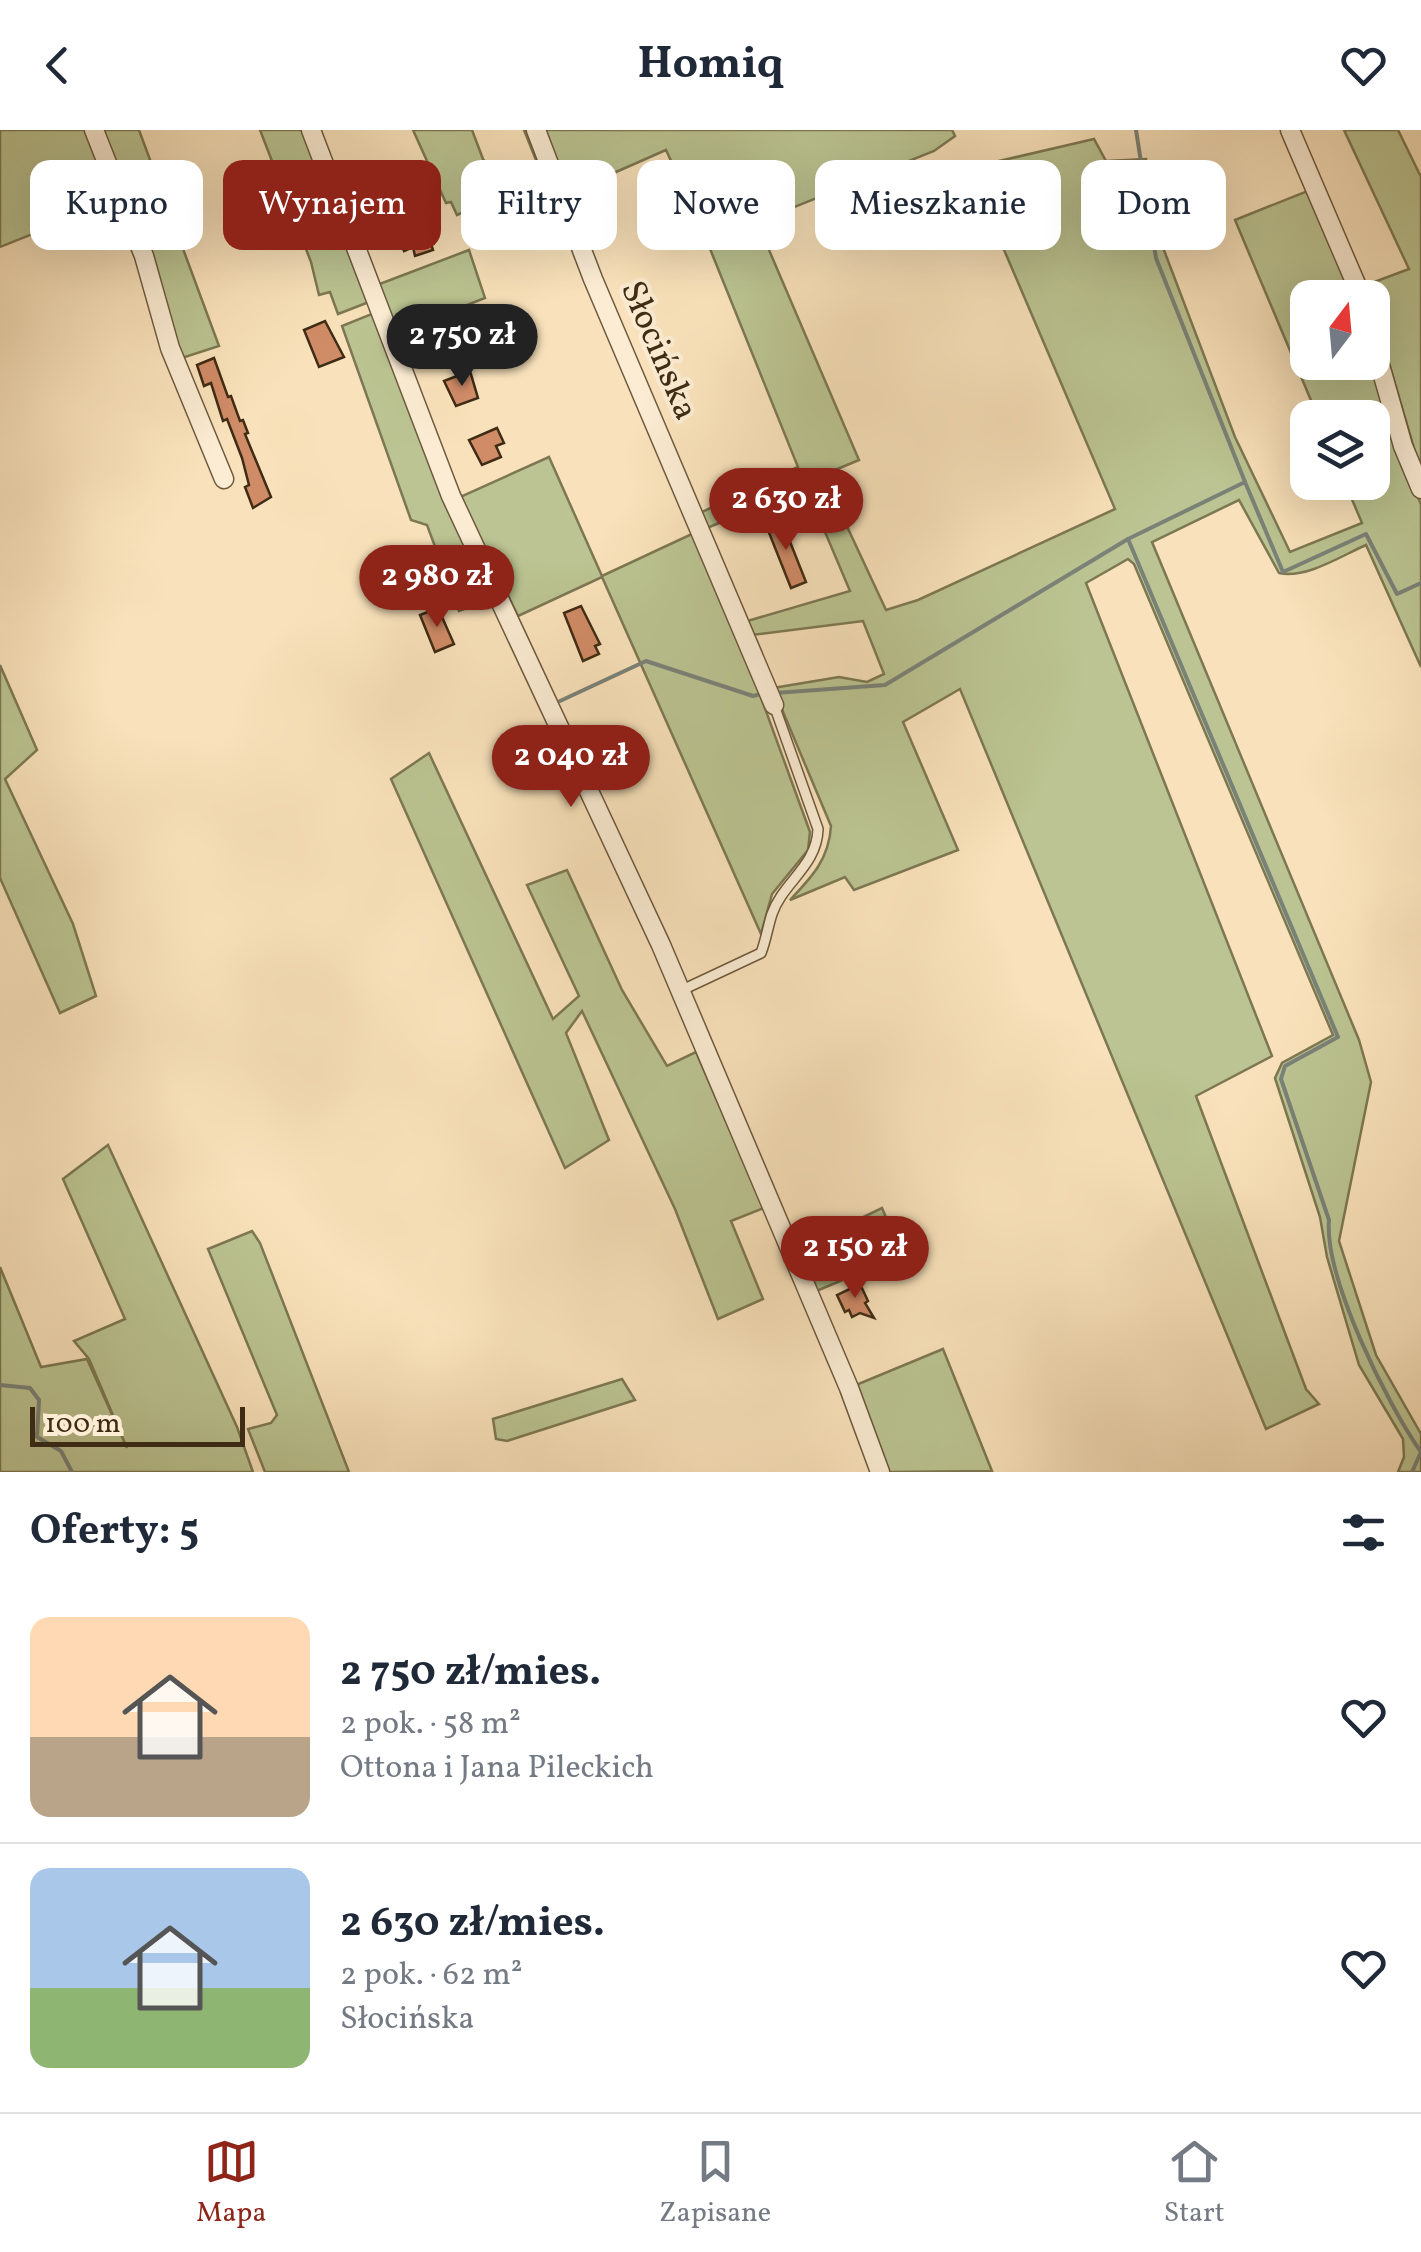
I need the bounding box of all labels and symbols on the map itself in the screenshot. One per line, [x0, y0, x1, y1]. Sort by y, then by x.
street label: Słocińska [607, 274, 709, 428]
north arrow [1290, 280, 1390, 380]
pin: 2 750 zł [359, 304, 565, 389]
pin: 2 630 zł [683, 468, 889, 553]
pin: 2 980 zł [334, 545, 540, 630]
pin: 2 040 zł [468, 725, 674, 810]
pin: 2 150 zł [752, 1216, 958, 1301]
scale bar [30, 1402, 245, 1446]

